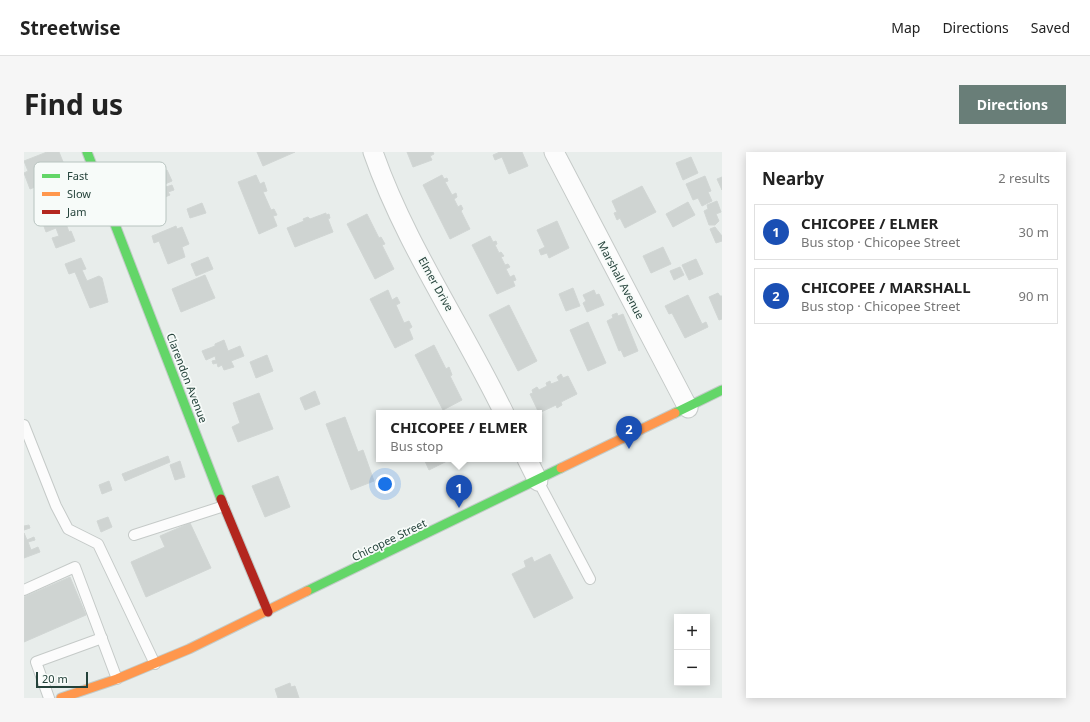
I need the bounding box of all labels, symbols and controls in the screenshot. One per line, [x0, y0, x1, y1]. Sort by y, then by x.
text: Streetwise [20, 15, 121, 41]
text: Map [891, 18, 920, 37]
text: Directions [942, 18, 1009, 37]
text: Saved [1031, 18, 1070, 37]
text: Find us [24, 85, 123, 123]
button: Directions [959, 85, 1066, 124]
legend [34, 162, 166, 226]
text: Nearby [762, 167, 824, 190]
text: Fast [67, 168, 88, 183]
text: 2 results [998, 169, 1050, 187]
text: Slow [67, 186, 91, 201]
text: Jam [66, 204, 86, 219]
text: CHICOPEE / ELMER [801, 213, 938, 233]
text: 1 [772, 223, 780, 241]
text: 30 m [1019, 223, 1049, 241]
text: Bus stop · Chicopee Street [801, 233, 960, 251]
street label: Marshall Avenue [595, 238, 648, 321]
street label: Elmer Drive [415, 254, 458, 314]
text: CHICOPEE / MARSHALL [801, 277, 971, 297]
text: 2 [772, 287, 780, 305]
text: 90 m [1019, 287, 1049, 305]
text: Bus stop · Chicopee Street [801, 297, 960, 315]
street label: Clarendon Avenue [163, 331, 211, 425]
popup [376, 410, 542, 462]
pin: 2 [616, 416, 642, 449]
text: CHICOPEE / ELMER [390, 417, 528, 437]
text: Bus stop [390, 437, 443, 455]
your location [375, 474, 395, 494]
pin: 1 [446, 475, 472, 508]
street label: Chicopee Street [349, 515, 429, 564]
map controls [674, 614, 710, 686]
button: + [674, 614, 710, 650]
button: − [674, 650, 710, 686]
scale bar [36, 670, 88, 689]
text: 20 m [42, 671, 68, 686]

